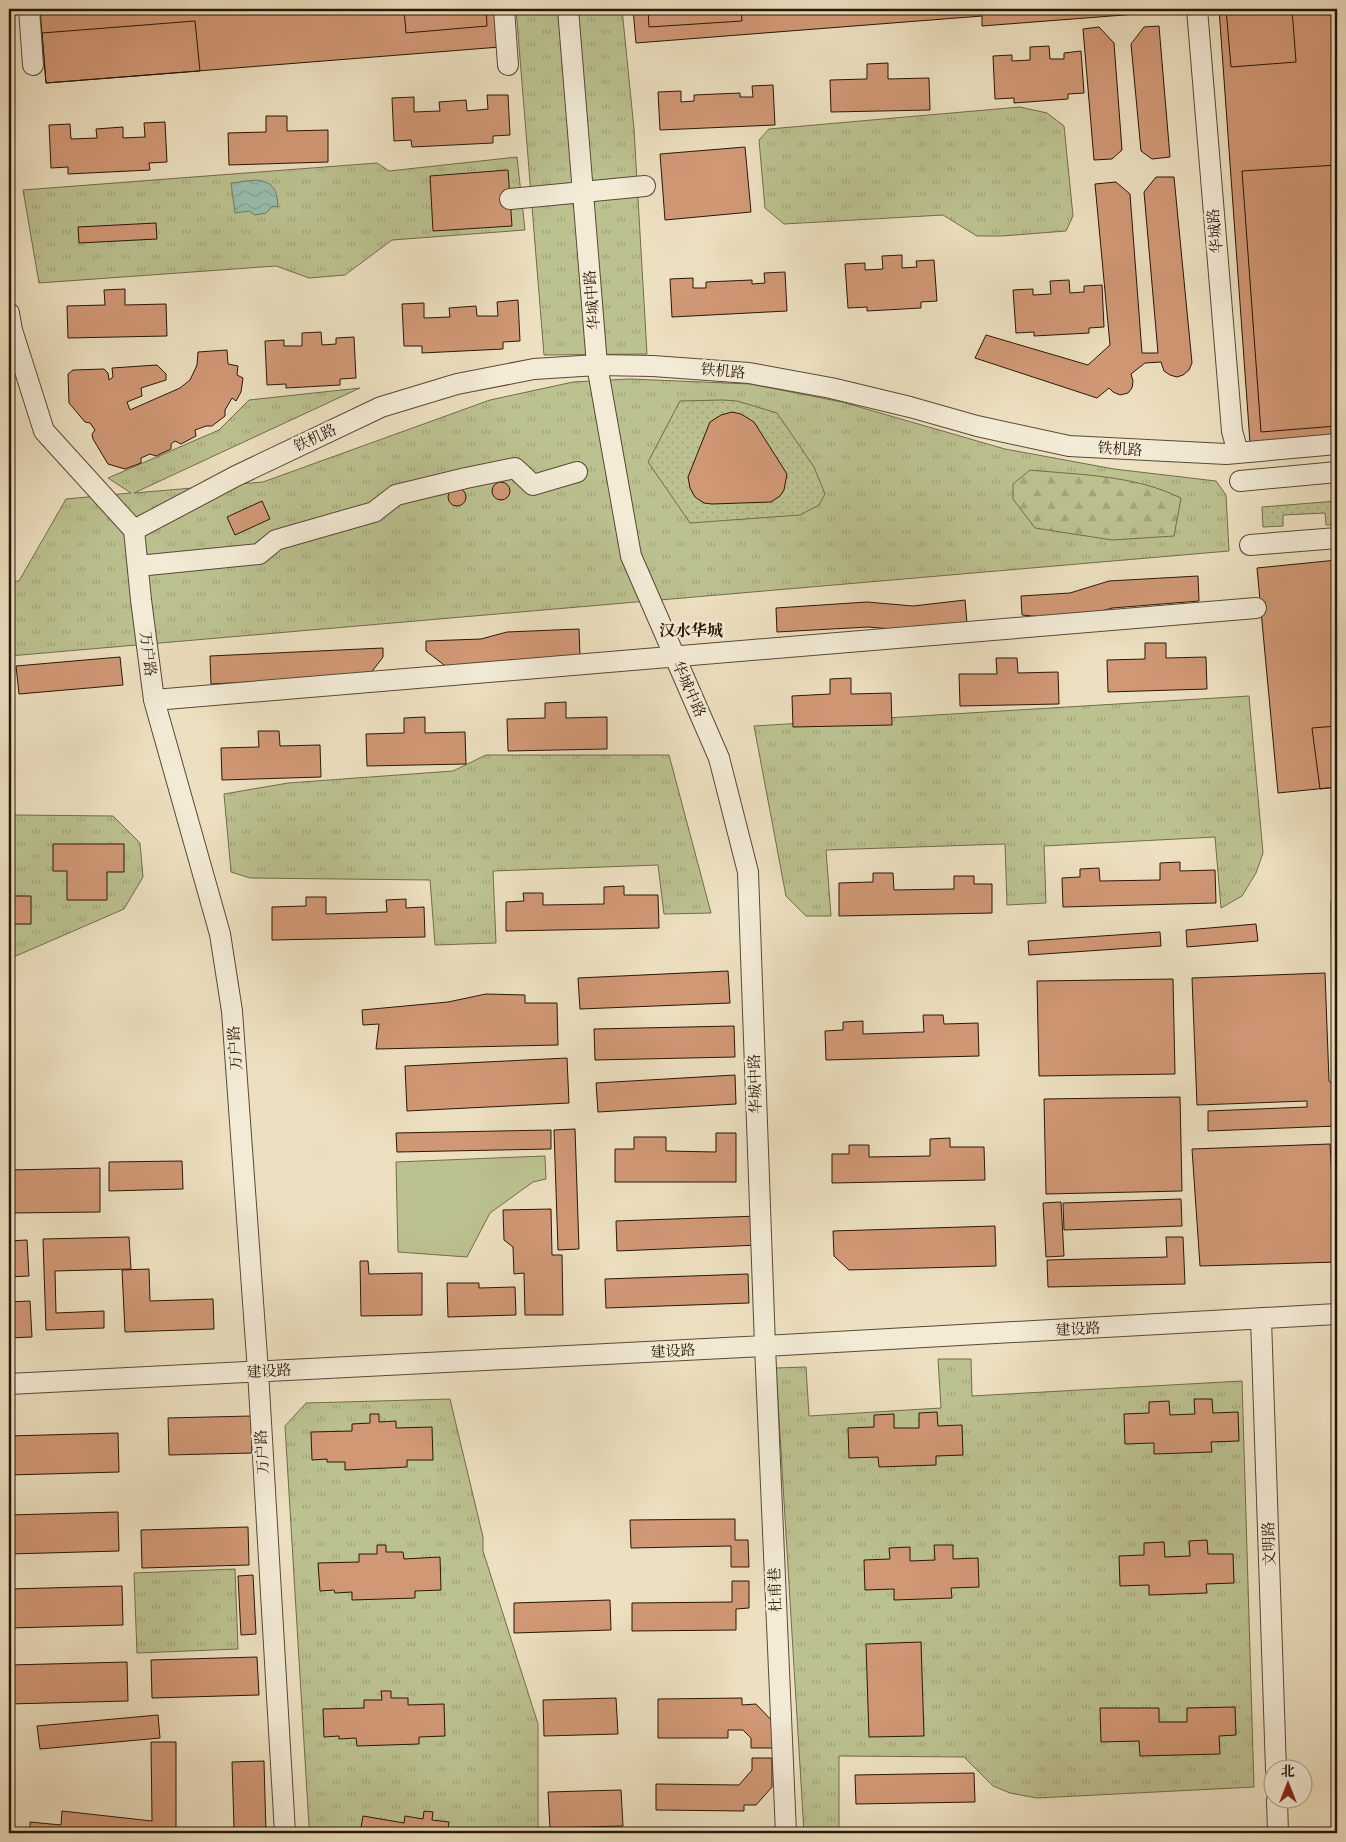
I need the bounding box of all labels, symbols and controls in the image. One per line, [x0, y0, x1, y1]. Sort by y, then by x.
street label: 华城路 [1204, 208, 1226, 254]
street label: 华城中路 [580, 269, 604, 331]
street label: 铁机路 [700, 360, 746, 382]
street label: 铁机路 [291, 420, 339, 456]
street label: 铁机路 [1097, 439, 1143, 459]
district label: 汉水华城 [659, 621, 723, 640]
street label: 万户路 [136, 631, 160, 677]
street label: 华城中路 [669, 658, 709, 720]
street label: 万户路 [224, 1025, 246, 1071]
street label: 华城中路 [745, 1054, 765, 1114]
street label: 建设路 [1055, 1319, 1101, 1339]
street label: 建设路 [650, 1341, 696, 1361]
street label: 建设路 [246, 1361, 292, 1381]
street label: 万户路 [252, 1429, 272, 1475]
street label: 文明路 [1259, 1521, 1279, 1567]
street label: 杜甫巷 [765, 1567, 785, 1613]
north arrow [1264, 1760, 1314, 1810]
text: 北 [1281, 1763, 1295, 1780]

